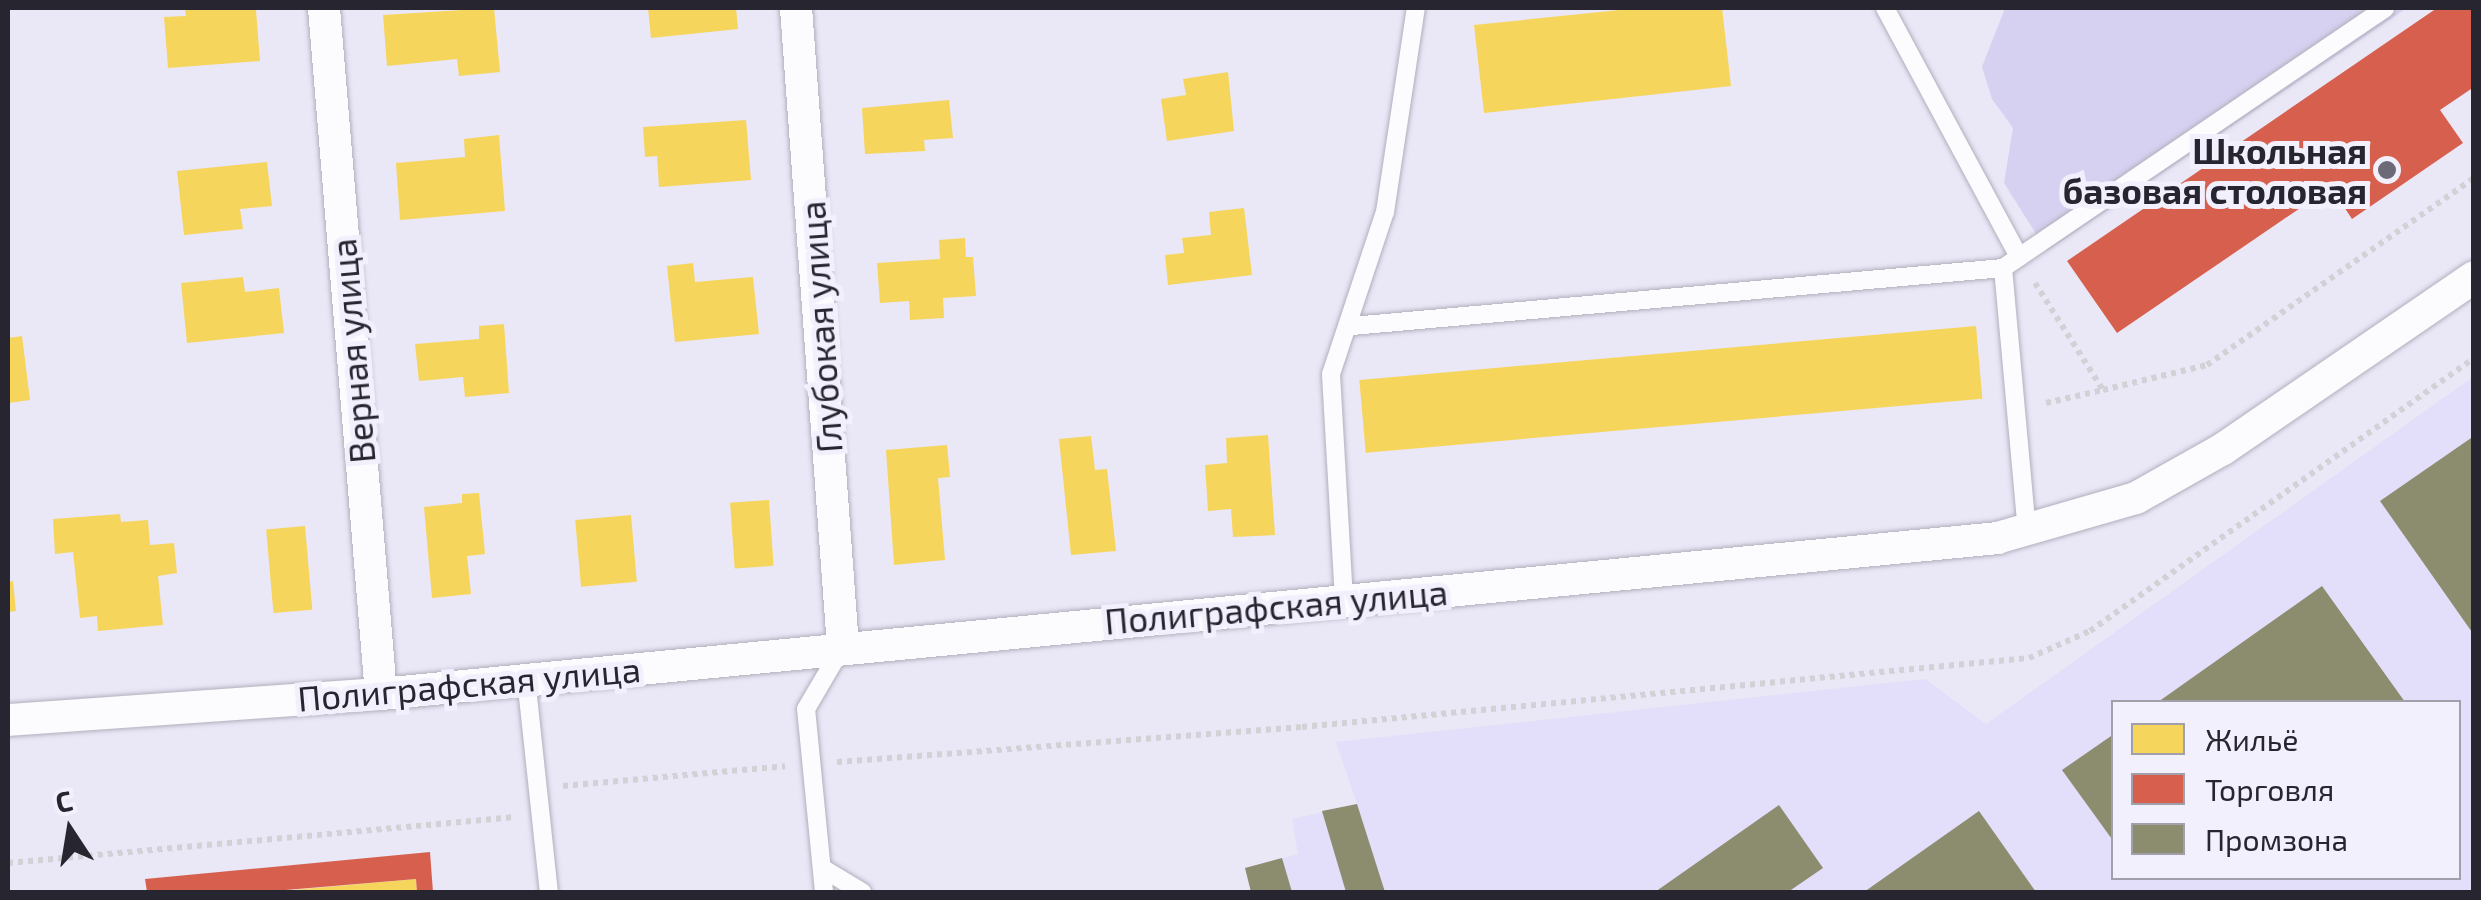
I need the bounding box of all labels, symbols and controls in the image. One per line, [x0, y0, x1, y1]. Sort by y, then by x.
place label: Школьная базовая столовая [2062, 129, 2367, 211]
marker: Школьная базовая столовая [2376, 159, 2398, 181]
street label: Глубокая улица [790, 200, 850, 454]
street label: Верная улица [321, 237, 383, 465]
street label: Полиграфская улица [1103, 570, 1449, 642]
street label: Полиграфская улица [296, 647, 642, 719]
legend [2111, 700, 2461, 880]
text: Жильё [2205, 721, 2298, 757]
text: Торговля [2205, 771, 2334, 807]
north arrow [20, 780, 120, 880]
text: С [52, 782, 75, 819]
text: Промзона [2205, 821, 2348, 857]

